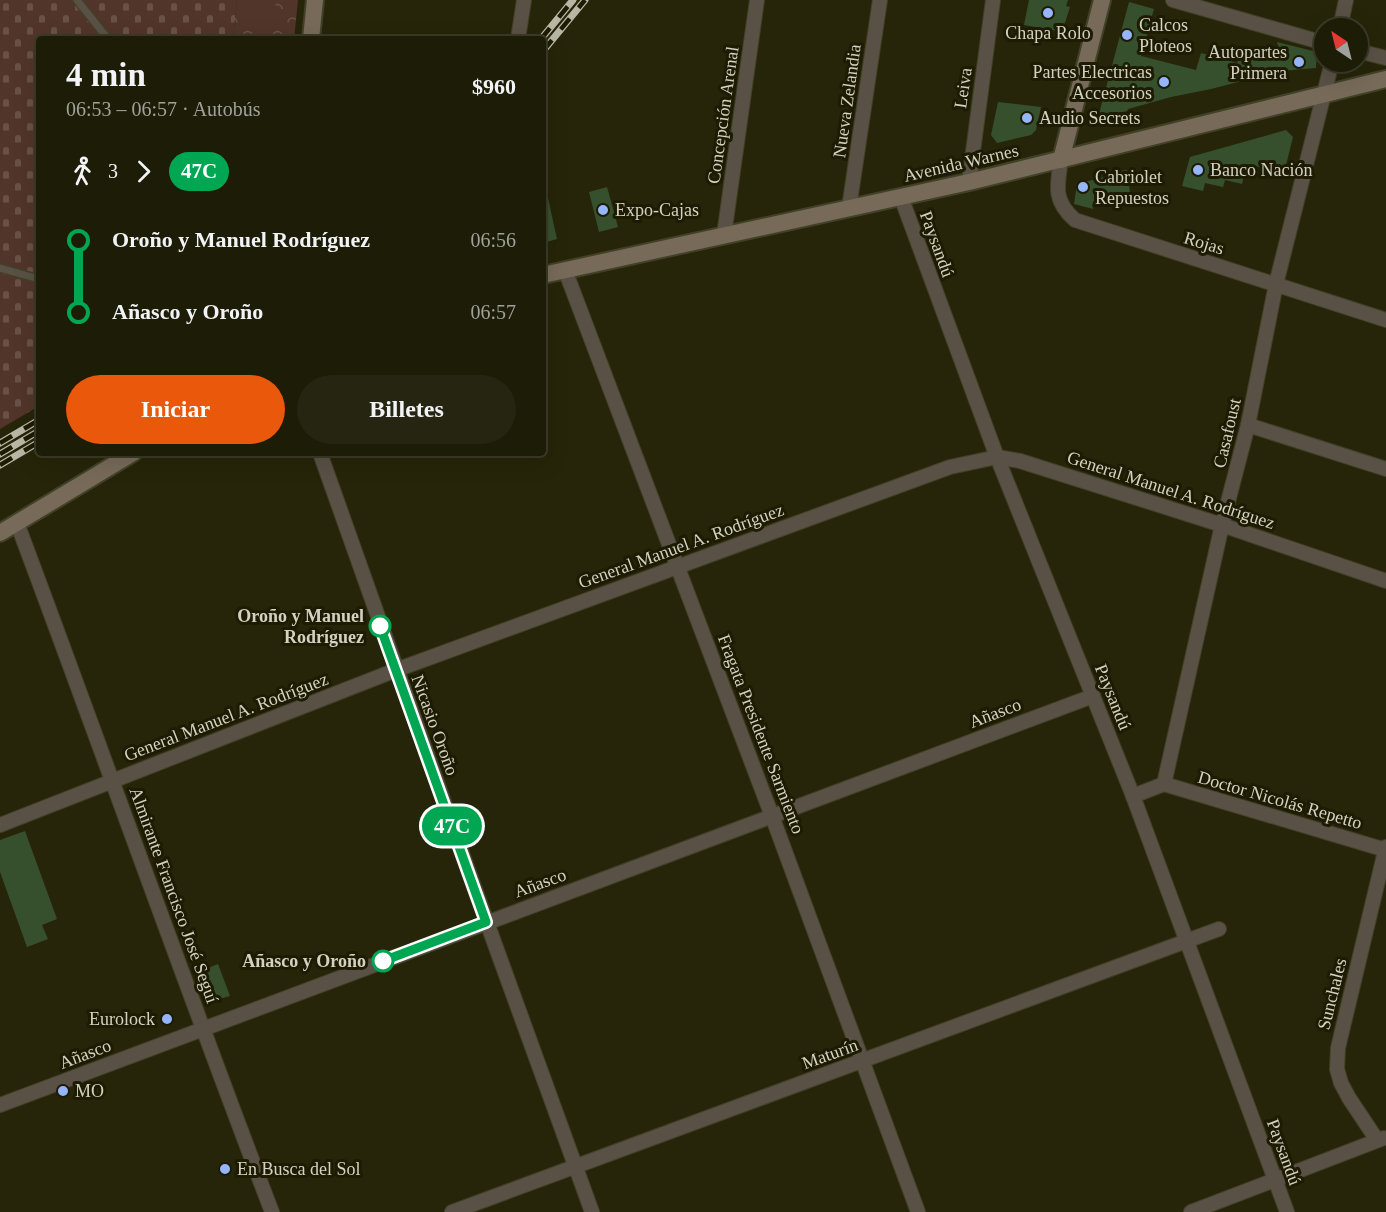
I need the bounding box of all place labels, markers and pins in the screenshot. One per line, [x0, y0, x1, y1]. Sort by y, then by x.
marker: Chapa Rolo [1041, 6, 1055, 20]
place label: Calcos Ploteos [1139, 15, 1192, 56]
place label: Chapa Rolo [1005, 23, 1091, 43]
marker: Calcos Ploteos [1120, 28, 1134, 42]
place label: Autopartes Primera [1208, 42, 1287, 83]
marker: Autopartes Primera [1292, 55, 1306, 69]
place label: Partes Electricas Accesorios [1033, 62, 1152, 103]
marker: Partes Electricas Accesorios [1157, 75, 1171, 89]
place label: Audio Secrets [1039, 108, 1140, 128]
marker: Audio Secrets [1020, 111, 1034, 125]
place label: Banco Nación [1210, 160, 1312, 180]
marker: Banco Nación [1191, 163, 1205, 177]
place label: Cabriolet Repuestos [1095, 167, 1169, 208]
marker: Cabriolet Repuestos [1076, 180, 1090, 194]
place label: Expo-Cajas [615, 200, 699, 220]
marker: Expo-Cajas [596, 203, 610, 217]
place label: Oroño y Manuel Rodríguez [237, 606, 364, 647]
marker: Oroño y Manuel Rodríguez [369, 615, 391, 637]
marker: Añasco y Oroño [372, 950, 394, 972]
place label: Añasco y Oroño [242, 951, 366, 971]
place label: Eurolock [89, 1009, 155, 1029]
marker: Eurolock [160, 1012, 174, 1026]
place label: MO [75, 1081, 104, 1101]
marker: MO [56, 1084, 70, 1098]
place label: En Busca del Sol [237, 1159, 361, 1179]
marker: En Busca del Sol [218, 1162, 232, 1176]

